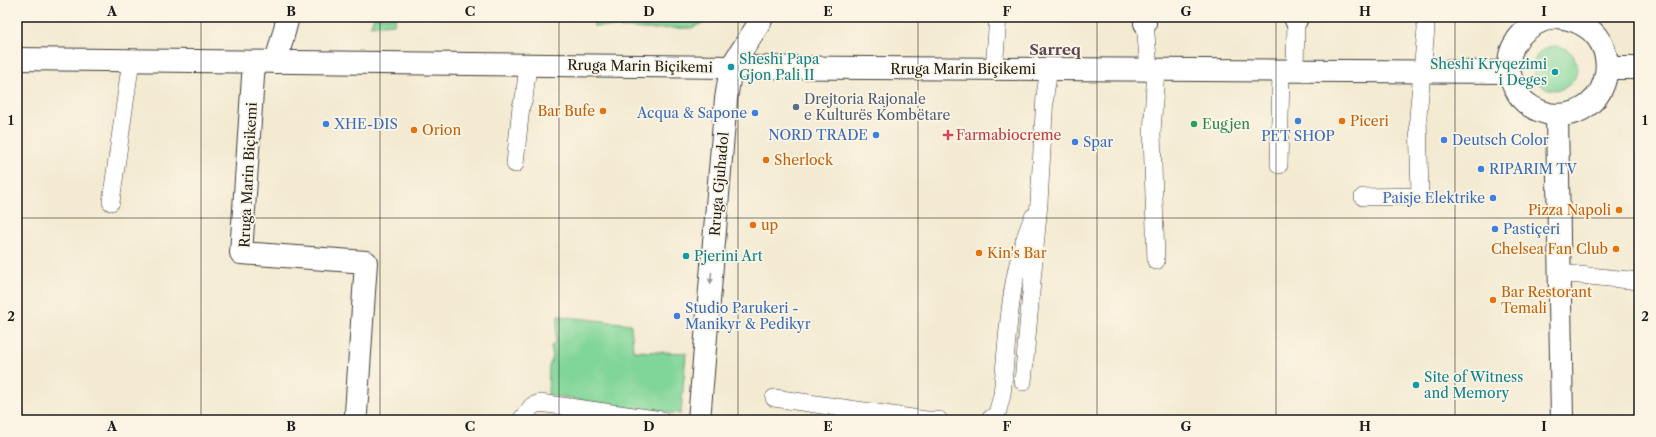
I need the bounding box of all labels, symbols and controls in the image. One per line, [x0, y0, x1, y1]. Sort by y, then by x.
text: A [106, 3, 118, 19]
text: B [286, 3, 296, 19]
text: C [465, 3, 475, 19]
text: D [643, 3, 655, 19]
text: E [823, 3, 833, 19]
text: F [1003, 3, 1012, 19]
text: G [1180, 3, 1192, 19]
text: H [1359, 3, 1371, 19]
text: I [1541, 3, 1547, 19]
district label: Sarreq [1029, 40, 1081, 59]
place label: Sheshi Papa Gjon Pali II [739, 50, 820, 84]
place label: Sheshi Kryqezimi i Deges [1430, 55, 1547, 89]
street label: Rruga Marin Biçikemi [567, 56, 713, 76]
street label: Rruga Marin Biçikemi [890, 60, 1036, 78]
marker: Sheshi Papa Gjon Pali II [726, 62, 736, 72]
marker: Sheshi Kryqezimi i Deges [1550, 67, 1560, 77]
place label: Drejtoria Rajonale e Kulturës Kombëtare [804, 90, 951, 124]
street label: Rruga Marin Biçikemi [235, 102, 261, 248]
place label: Bar Bufe [537, 102, 595, 120]
marker: Drejtoria Rajonale e Kulturës Kombëtare [791, 102, 801, 112]
place label: Acqua & Sapone [636, 104, 747, 122]
marker: Bar Bufe [598, 106, 608, 116]
marker: Acqua & Sapone [750, 108, 760, 118]
text: 1 [8, 112, 14, 128]
place label: Piceri [1350, 112, 1389, 130]
text: 1 [1642, 112, 1648, 128]
place label: XHE-DIS [333, 115, 398, 133]
place label: Eugjen [1202, 115, 1250, 133]
marker: PET SHOP [1293, 116, 1303, 126]
marker: Piceri [1337, 116, 1347, 126]
marker: XHE-DIS [321, 119, 331, 129]
marker: Eugjen [1189, 119, 1199, 129]
place label: Orion [422, 121, 461, 139]
marker: Orion [409, 125, 419, 135]
place label: NORD TRADE [768, 126, 868, 144]
place label: Farmabiocreme [956, 126, 1062, 144]
place label: PET SHOP [1261, 127, 1335, 145]
marker: NORD TRADE [871, 130, 881, 140]
marker: Farmabiocreme [943, 130, 953, 140]
street label: Rruga Gjuhadol [705, 131, 733, 237]
place label: Deutsch Color [1452, 131, 1549, 149]
place label: Spar [1083, 133, 1113, 151]
marker: Deutsch Color [1439, 135, 1449, 145]
marker: Spar [1070, 137, 1080, 147]
place label: Sherlock [774, 151, 834, 169]
marker: Sherlock [761, 155, 771, 165]
place label: RIPARIM TV [1489, 160, 1578, 178]
marker: RIPARIM TV [1476, 164, 1486, 174]
place label: Paisje Elektrike [1383, 189, 1485, 207]
marker: Paisje Elektrike [1488, 193, 1498, 203]
place label: Pizza Napoli [1528, 201, 1611, 219]
marker: Pizza Napoli [1614, 205, 1624, 215]
place label: up [761, 216, 778, 234]
marker: up [748, 220, 758, 230]
place label: Pastiçeri [1503, 220, 1560, 238]
marker: Pastiçeri [1490, 224, 1500, 234]
place label: Chelsea Fan Club [1491, 240, 1608, 258]
place label: Kin's Bar [987, 244, 1047, 262]
marker: Chelsea Fan Club [1611, 244, 1621, 254]
place label: Pjerini Art [694, 247, 763, 265]
marker: Kin's Bar [974, 248, 984, 258]
marker: Pjerini Art [681, 251, 691, 261]
one-way arrow [708, 272, 714, 284]
place label: Bar Restorant Temali [1501, 283, 1592, 317]
marker: Bar Restorant Temali [1488, 295, 1498, 305]
place label: Studio Parukeri - Manikyr & Pedikyr [685, 299, 811, 333]
text: 2 [7, 308, 15, 324]
text: 2 [1641, 308, 1649, 324]
marker: Studio Parukeri - Manikyr & Pedikyr [672, 311, 682, 321]
place label: Site of Witness and Memory [1424, 368, 1523, 402]
marker: Site of Witness and Memory [1411, 380, 1421, 390]
text: A [106, 418, 118, 434]
text: B [286, 418, 296, 434]
text: C [465, 418, 475, 434]
text: D [643, 418, 655, 434]
text: E [823, 418, 833, 434]
text: F [1003, 418, 1012, 434]
text: G [1180, 418, 1192, 434]
text: H [1359, 418, 1371, 434]
text: I [1541, 418, 1547, 434]

